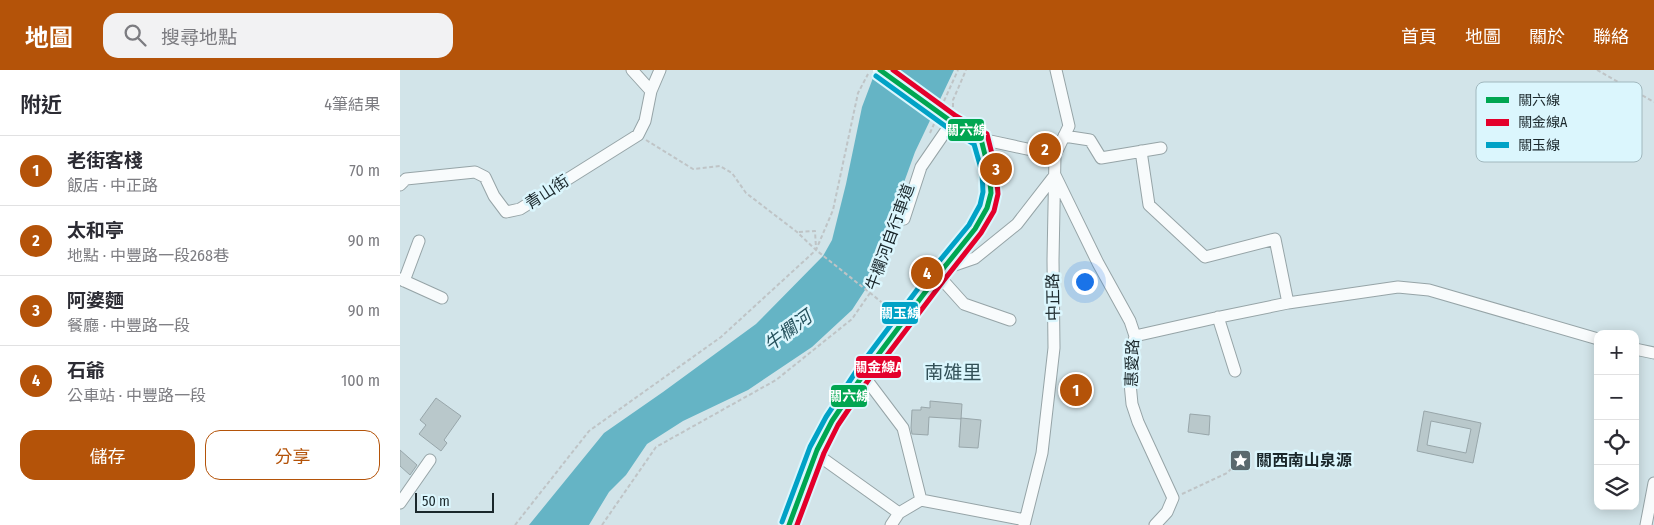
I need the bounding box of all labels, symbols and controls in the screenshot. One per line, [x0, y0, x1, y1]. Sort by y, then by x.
search box [103, 13, 453, 58]
icon: search [121, 21, 149, 49]
text: 地圖 [25, 24, 73, 52]
text: 搜尋地點 [161, 26, 237, 49]
text: 首頁 [1401, 26, 1437, 48]
text: 地圖 [1465, 26, 1501, 48]
text: 關於 [1529, 26, 1565, 48]
text: 聯絡 [1593, 26, 1629, 48]
legend [1476, 82, 1642, 162]
text: 附近 [20, 92, 62, 118]
text: 關六線 [1518, 92, 1560, 109]
text: 4筆結果 [324, 95, 380, 114]
text: 關金線A [1518, 114, 1568, 131]
line badge: 關六線 [947, 118, 985, 142]
text: 關六線 [945, 122, 987, 139]
pin: 2 [1029, 130, 1061, 168]
text: 關玉線 [1518, 137, 1560, 154]
text: 老街客棧 [67, 149, 143, 172]
pin: 3 [980, 150, 1012, 188]
text: 1 [33, 161, 39, 180]
text: 70 m [349, 161, 380, 180]
street label: 青山街 [522, 171, 572, 213]
text: 飯店 · 中正路 [67, 176, 158, 195]
street label: 牛欄河自行車道 [862, 181, 918, 293]
text: 太和亭 [67, 219, 124, 242]
text: 2 [32, 231, 40, 250]
text: 90 m [348, 231, 380, 250]
text: 地點 · 中豐路一段268巷 [67, 246, 229, 265]
pin: 4 [911, 254, 943, 292]
your location [1072, 269, 1098, 295]
street label: 中正路 [1043, 273, 1063, 321]
text: 阿婆麵 [67, 289, 124, 312]
text: 3 [32, 301, 40, 320]
text: 90 m [348, 301, 380, 320]
line badge: 關玉線 [881, 301, 919, 325]
water label: 牛欄河 [760, 304, 819, 356]
text: 關玉線 [879, 305, 921, 322]
text: 餐廳 · 中豐路一段 [67, 316, 190, 335]
map controls [1594, 330, 1639, 510]
button: + [1594, 330, 1639, 375]
street label: 惠愛路 [1122, 339, 1142, 387]
line badge: 關金線A [855, 355, 902, 379]
text: 石爺 [67, 359, 105, 382]
text: 關金線A [853, 359, 903, 376]
district label: 南雄里 [924, 361, 982, 384]
text: 4 [32, 371, 40, 390]
text: 100 m [341, 371, 380, 390]
pin: 1 [1060, 371, 1092, 409]
button: − [1594, 375, 1639, 420]
line badge: 關六線 [830, 384, 868, 408]
text: 公車站 · 中豐路一段 [67, 386, 206, 405]
text: 關六線 [828, 388, 870, 405]
button: locate [1594, 420, 1639, 465]
button: 儲存 [20, 430, 195, 480]
button: 分享 [205, 430, 380, 480]
place icon: 關西南山泉源 [1228, 448, 1252, 472]
place label: 關西南山泉源 [1256, 451, 1352, 470]
button: layers [1594, 465, 1639, 510]
scale bar [415, 490, 494, 513]
text: 50 m [422, 493, 450, 510]

